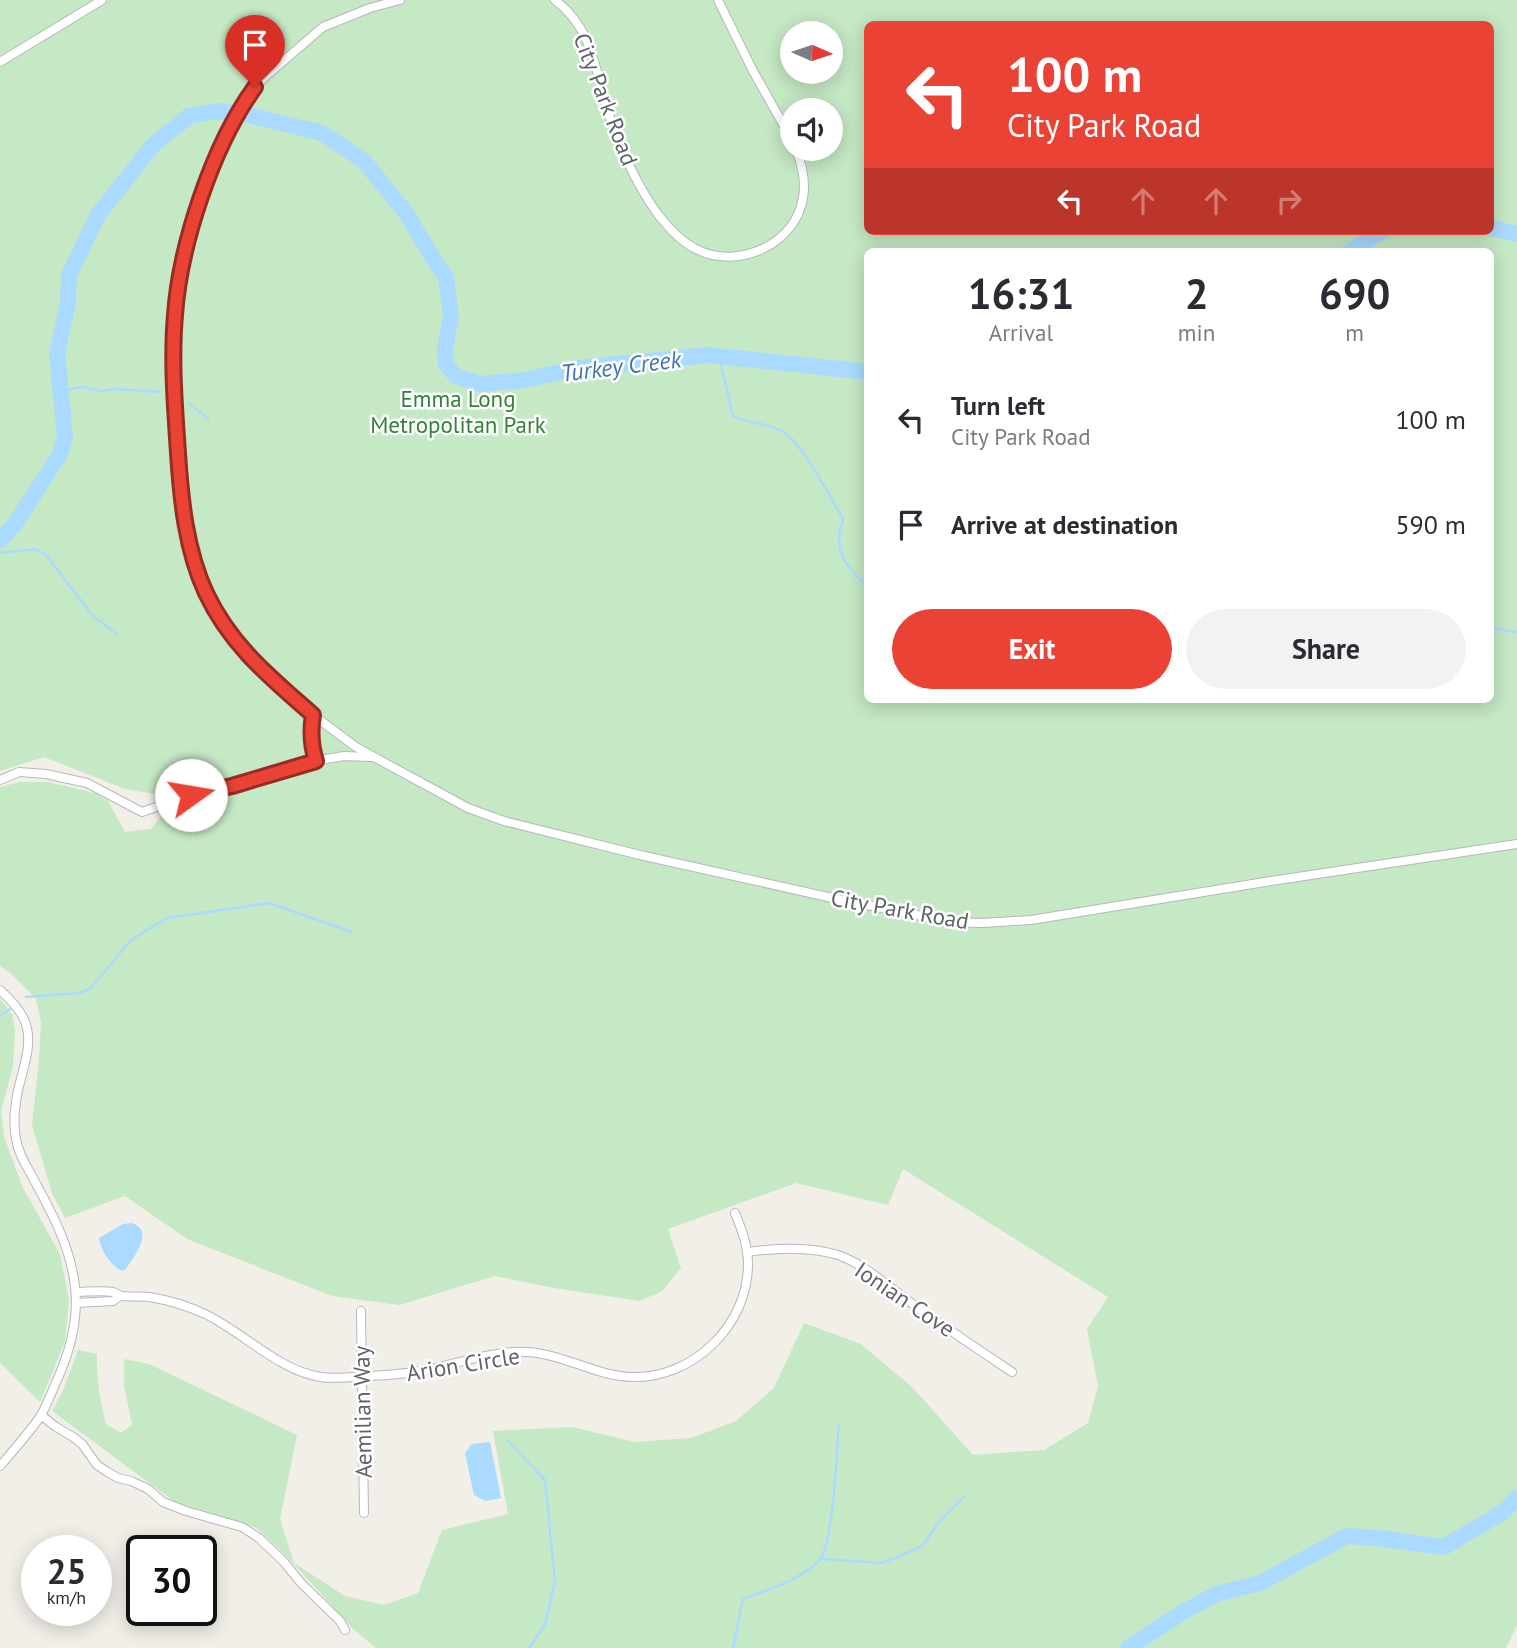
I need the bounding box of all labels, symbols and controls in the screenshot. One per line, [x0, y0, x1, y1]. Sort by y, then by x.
pin [225, 15, 285, 87]
north arrow [780, 21, 844, 84]
map controls [780, 21, 843, 161]
icon: arrive [236, 26, 274, 64]
street label: City Park Road [567, 29, 645, 169]
text: 100 m [1007, 42, 1142, 106]
icon: left [892, 49, 983, 140]
button: sound [780, 98, 843, 161]
text: City Park Road [1007, 104, 1201, 146]
icon: left [1051, 182, 1089, 220]
icon: ahead [1124, 182, 1162, 220]
icon: ahead [1197, 182, 1235, 220]
icon: right [1270, 182, 1308, 220]
text: 16:31 [968, 266, 1074, 321]
text: 2 [1185, 266, 1208, 321]
text: 690 [1319, 266, 1390, 321]
text: Arrival [989, 318, 1053, 347]
text: min [1178, 318, 1215, 347]
text: m [1345, 318, 1364, 347]
water label: Turkey Creek [559, 343, 684, 389]
park label: Emma Long Metropolitan Park [370, 384, 546, 439]
text: Turn left [951, 389, 1045, 422]
icon: left [892, 401, 930, 439]
text: 100 m [1395, 403, 1466, 436]
text: City Park Road [951, 422, 1091, 451]
icon: arrive [892, 506, 930, 544]
text: Arrive at destination [951, 508, 1178, 541]
text: 590 m [1395, 508, 1466, 541]
button: Exit [892, 609, 1172, 689]
button: Share [1186, 609, 1466, 689]
position arrow [154, 758, 228, 832]
street label: City Park Road [829, 883, 971, 935]
street label: Ionian Cove [849, 1255, 961, 1343]
street label: Arion Circle [404, 1341, 522, 1387]
street label: Aemilian Way [346, 1345, 378, 1478]
speed limit sign: 30 [126, 1535, 217, 1626]
text: 25 [47, 1548, 86, 1594]
text: km/h [47, 1586, 86, 1609]

